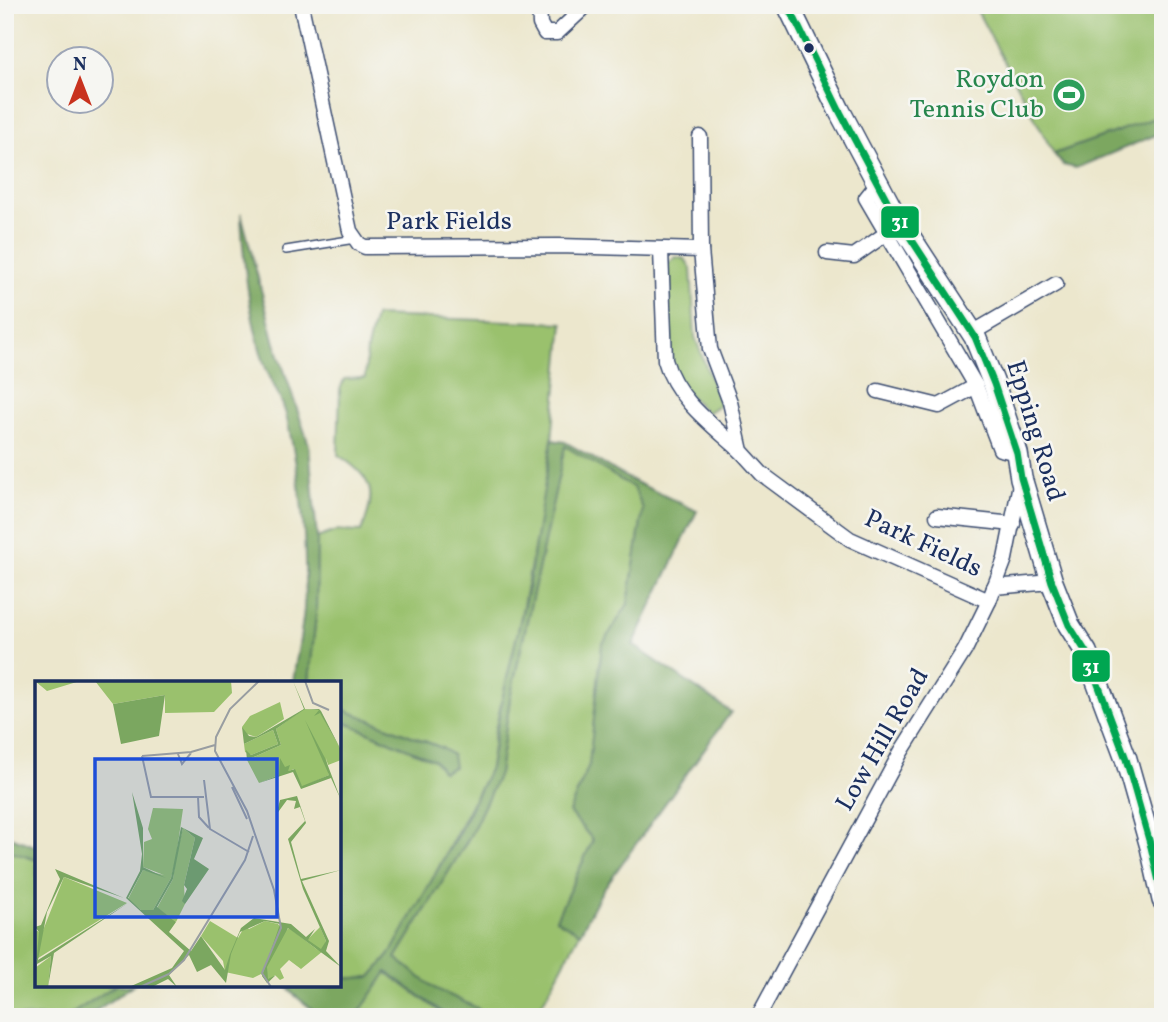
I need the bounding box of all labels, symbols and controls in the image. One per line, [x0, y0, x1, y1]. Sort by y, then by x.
unlabelled marker [802, 41, 816, 55]
north arrow [46, 46, 116, 116]
text: N [73, 52, 87, 78]
place label: Roydon Tennis Club [909, 62, 1044, 128]
sports icon: Roydon Tennis Club [1050, 76, 1088, 114]
street label: Park Fields [386, 204, 512, 240]
line badge: 31 [880, 205, 920, 239]
text: 31 [891, 210, 909, 236]
street label: Epping Road [996, 356, 1074, 506]
street label: Park Fields [858, 501, 988, 587]
line badge: 31 [1071, 649, 1111, 683]
text: 31 [1082, 655, 1100, 681]
street label: Low Hill Road [828, 662, 938, 818]
inset map [35, 681, 341, 987]

